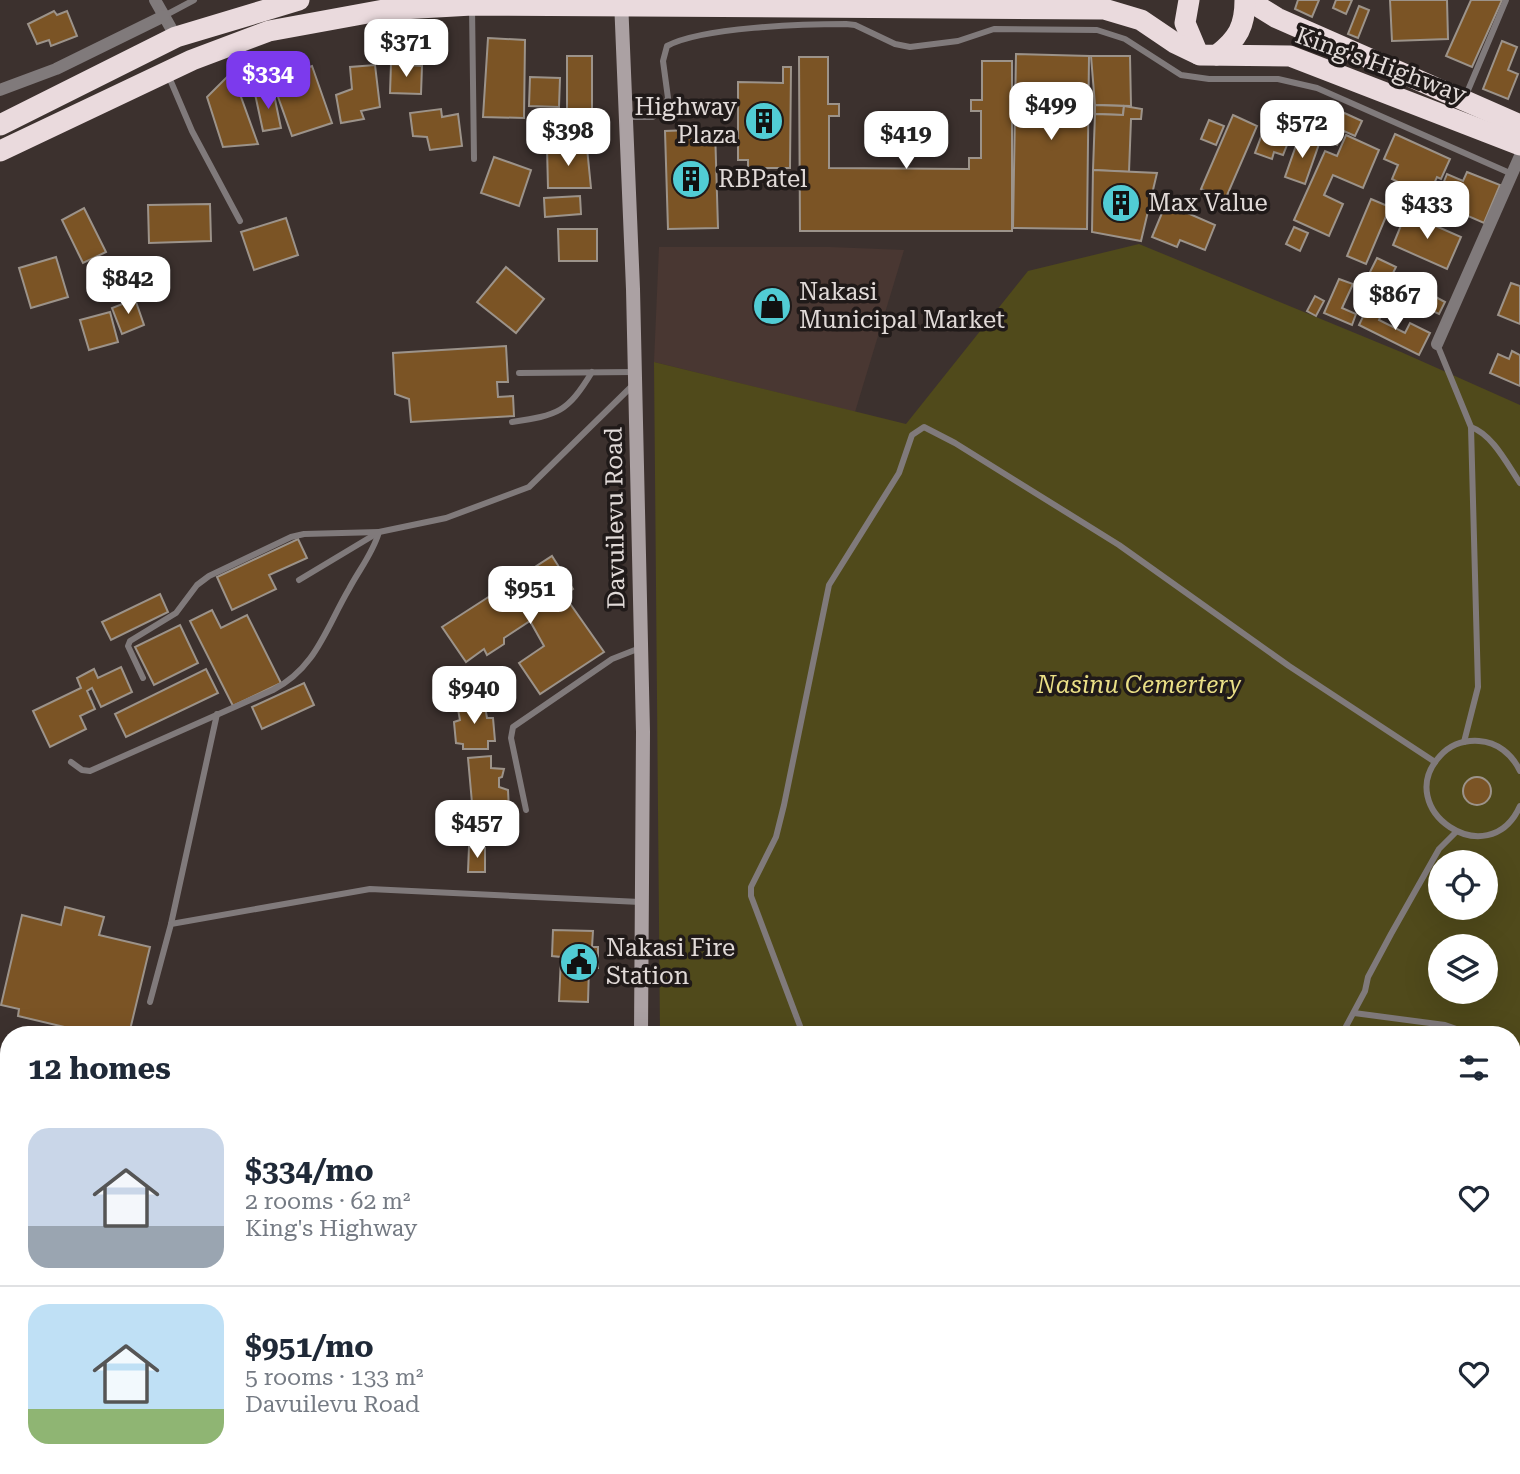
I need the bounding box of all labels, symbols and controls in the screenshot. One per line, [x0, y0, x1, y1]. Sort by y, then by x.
pin: $371 [365, 20, 447, 79]
street label: King's Highway [1292, 21, 1471, 109]
text: $371 [380, 28, 432, 55]
pin: $334 [227, 52, 309, 111]
text: $334 [242, 60, 294, 87]
pin: $499 [1010, 82, 1092, 142]
text: $499 [1025, 91, 1077, 118]
place label: Highway Plaza [634, 93, 738, 149]
building icon: Highway Plaza [743, 100, 785, 142]
pin: $572 [1261, 100, 1343, 160]
pin: $398 [527, 108, 609, 168]
text: $572 [1276, 109, 1328, 136]
pin: $419 [865, 111, 947, 171]
text: $398 [542, 117, 594, 144]
text: $419 [880, 120, 932, 147]
building icon: RBPatel [670, 158, 712, 200]
place label: RBPatel [718, 165, 807, 193]
building icon: Max Value [1100, 182, 1142, 224]
pin: $433 [1386, 182, 1468, 241]
place label: Max Value [1148, 189, 1268, 217]
text: $433 [1401, 190, 1453, 217]
pin: $842 [87, 256, 169, 316]
text: $842 [102, 265, 154, 292]
pin: $867 [1354, 272, 1436, 332]
place label: Nakasi Municipal Market [799, 278, 1005, 334]
text: $867 [1369, 281, 1421, 308]
shop icon: Nakasi Municipal Market [751, 285, 793, 327]
street label: Davuilevu Road [599, 427, 631, 609]
pin: $951 [489, 566, 571, 626]
text: $951 [504, 575, 556, 602]
pin: $940 [433, 666, 515, 726]
park label: Nasinu Cemertery [1036, 671, 1242, 699]
text: $940 [448, 675, 500, 702]
pin: $457 [436, 800, 518, 860]
text: $457 [451, 809, 503, 836]
map controls [1428, 850, 1498, 1004]
button: locate [1428, 850, 1498, 920]
place label: Nakasi Fire Station [606, 934, 735, 990]
button: layers [1428, 934, 1498, 1004]
public building icon: Nakasi Fire Station [558, 941, 600, 983]
icon: filters [1455, 1049, 1493, 1087]
text: 12 homes [28, 1051, 171, 1086]
text: $334/mo [245, 1153, 374, 1188]
icon: home [84, 1156, 168, 1240]
icon: heart [1455, 1179, 1493, 1217]
text: 2 rooms · 62 m² [245, 1188, 411, 1215]
text: King's Highway [245, 1215, 417, 1242]
text: $951/mo [245, 1329, 374, 1364]
icon: home [84, 1332, 168, 1416]
icon: heart [1455, 1355, 1493, 1393]
text: 5 rooms · 133 m² [245, 1364, 423, 1391]
text: Davuilevu Road [245, 1391, 420, 1418]

